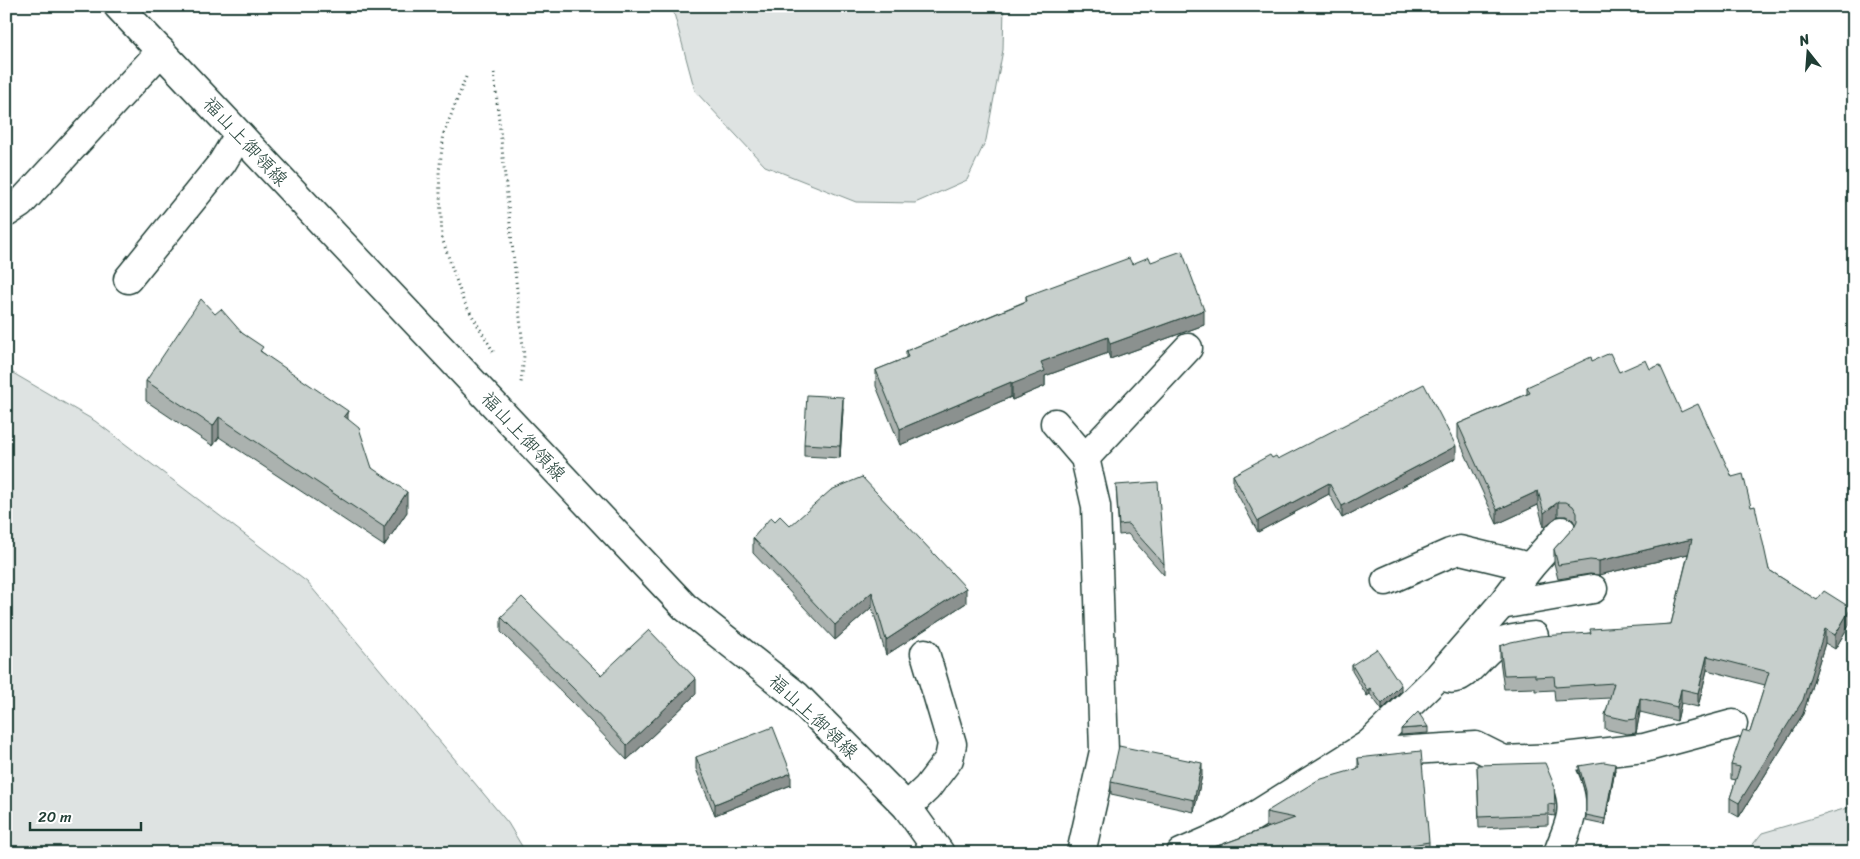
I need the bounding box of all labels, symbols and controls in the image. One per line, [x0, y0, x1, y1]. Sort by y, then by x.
text: N [1795, 27, 1813, 54]
north arrow [1782, 28, 1832, 78]
street label: 福山上御領線 [195, 88, 297, 194]
street label: 福山上御領線 [473, 383, 575, 489]
street label: 福山上御領線 [761, 665, 867, 767]
scale bar [30, 799, 141, 831]
text: 20 m [38, 804, 72, 830]

